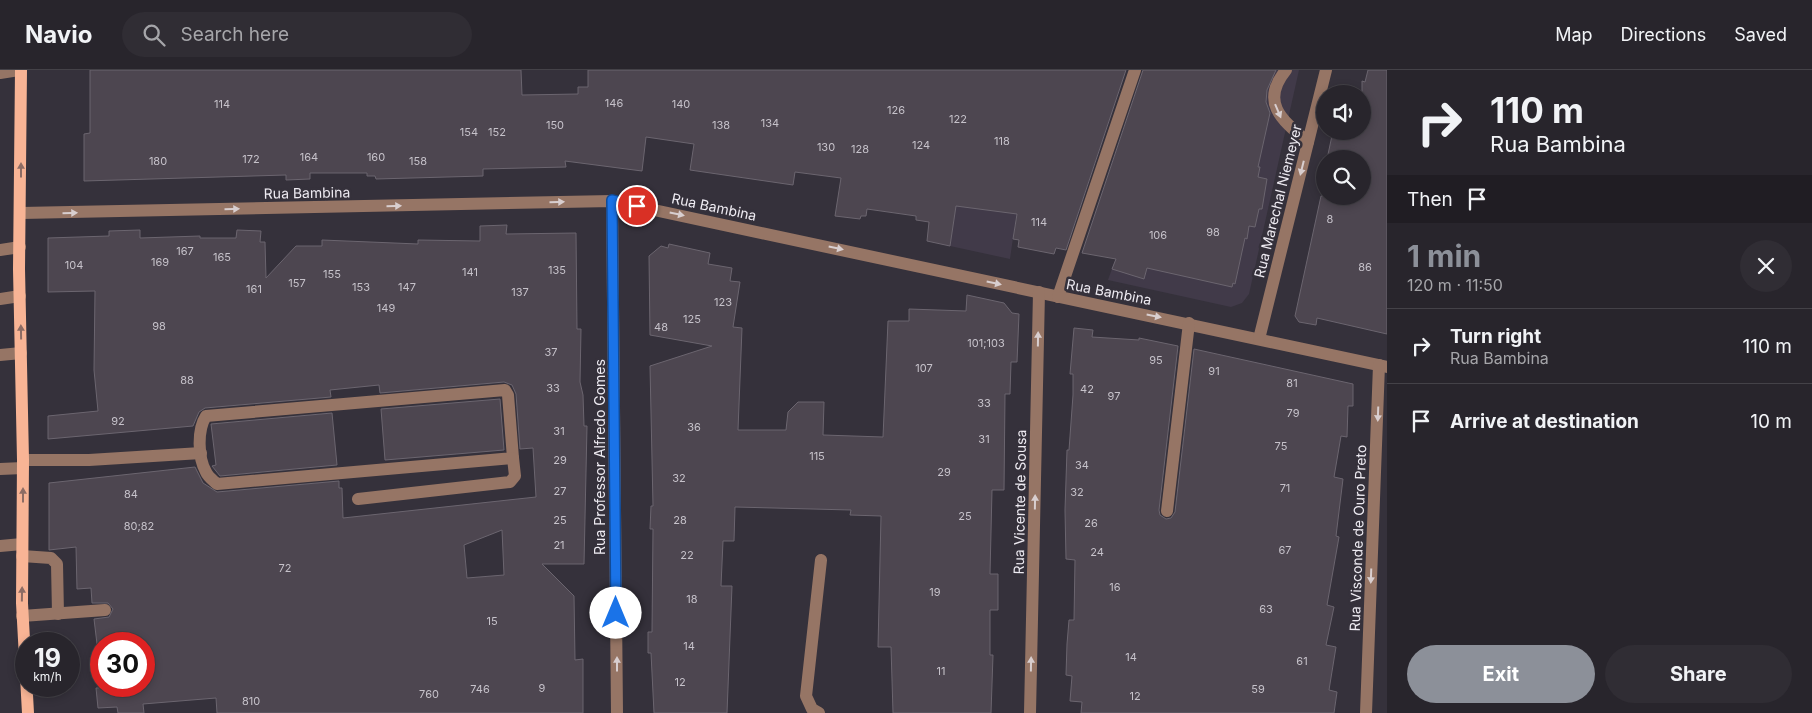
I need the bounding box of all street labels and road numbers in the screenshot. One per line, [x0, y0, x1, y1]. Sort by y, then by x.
street label: Rua Marechal Niemeyer [1250, 122, 1305, 279]
street label: Rua Bambina [264, 183, 350, 202]
street label: Rua Bambina [670, 189, 758, 224]
street label: Rua Bambina [1065, 275, 1153, 308]
street label: Rua Professor Alfredo Gomes [591, 359, 608, 555]
street label: Rua Vicente de Sousa [1010, 430, 1029, 574]
street label: Rua Visconde de Ouro Preto [1346, 444, 1369, 632]

